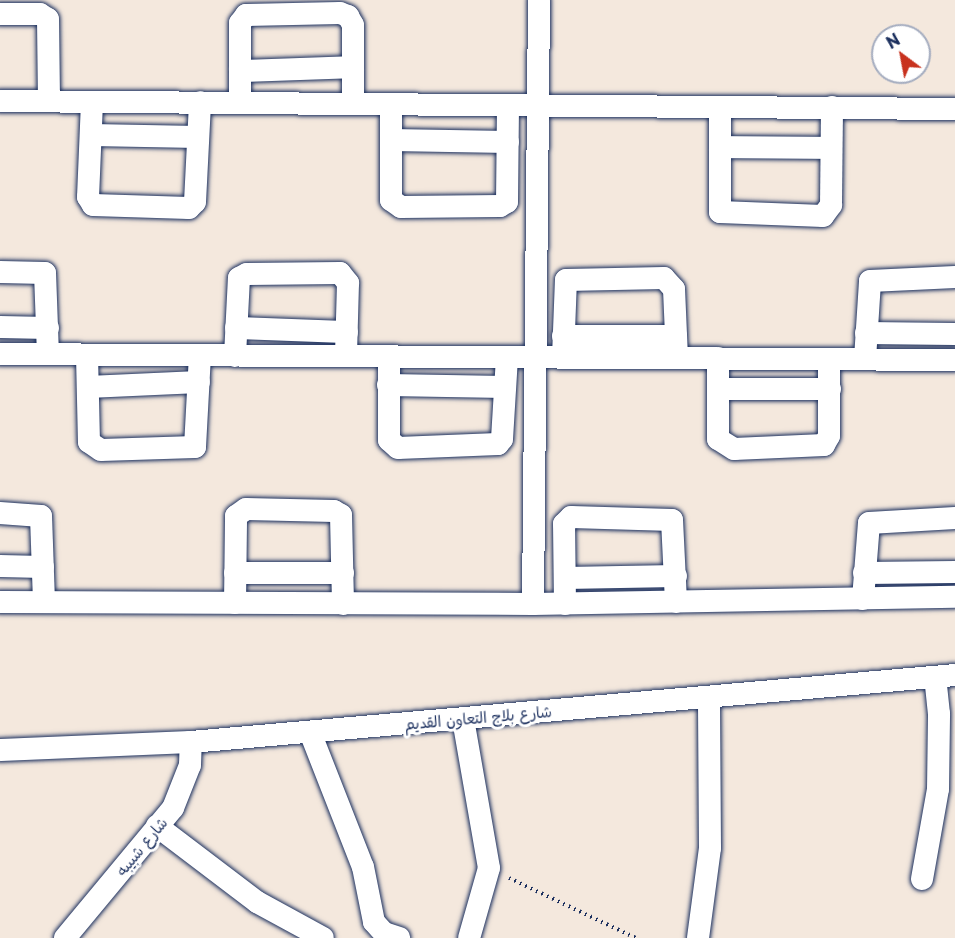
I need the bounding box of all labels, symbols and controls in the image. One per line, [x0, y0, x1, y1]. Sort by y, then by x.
north arrow [871, 24, 931, 84]
text: N [881, 27, 904, 54]
street label: شارع بلاج التعاون القديم [404, 702, 552, 732]
street label: شارع شبيبه [111, 813, 171, 879]

